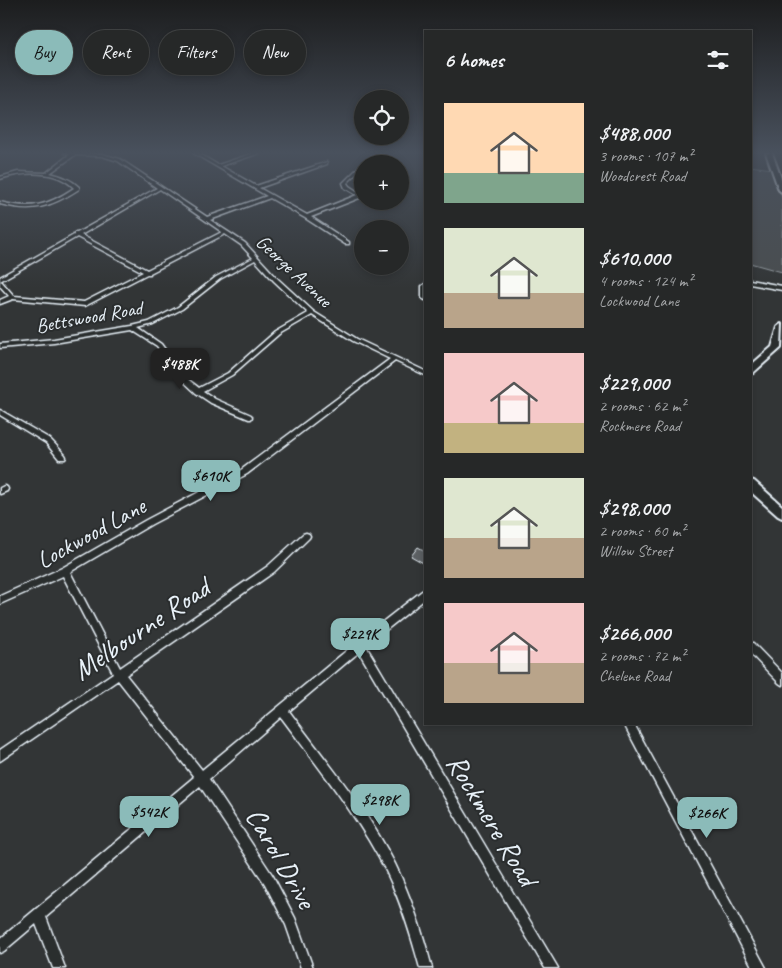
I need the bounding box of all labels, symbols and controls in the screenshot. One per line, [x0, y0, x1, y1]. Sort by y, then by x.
chip: Buy [15, 30, 73, 75]
chip: Rent [83, 30, 149, 75]
chip: Filters [159, 30, 234, 75]
chip: New [244, 30, 306, 75]
icon: filters [704, 46, 732, 74]
text: 6 homes [444, 47, 504, 73]
map controls [354, 90, 409, 275]
button: locate [354, 90, 409, 145]
text: $488,000 [599, 120, 669, 146]
icon: home [484, 123, 544, 183]
text: 3 rooms · 107 m² [599, 146, 693, 166]
button: + [354, 155, 409, 210]
text: Woodcrest Road [599, 166, 686, 186]
button: − [354, 220, 409, 275]
street label: George Avenue [251, 229, 338, 314]
text: $610,000 [599, 245, 670, 271]
icon: home [484, 248, 544, 308]
text: 4 rooms · 124 m² [599, 271, 693, 291]
text: Lockwood Lane [599, 291, 679, 311]
street label: Bettswood Road [34, 295, 147, 339]
pin: $488K [145, 348, 215, 390]
text: $488K [162, 354, 198, 374]
text: $229,000 [599, 370, 669, 396]
icon: home [484, 373, 544, 433]
text: 2 rooms · 62 m² [599, 396, 685, 416]
text: Rockmere Road [599, 416, 680, 436]
pin: $610K [176, 460, 246, 502]
text: $610K [192, 466, 230, 486]
street label: Lockwood Lane [31, 490, 153, 575]
text: $298,000 [599, 495, 669, 521]
icon: home [484, 498, 544, 558]
text: 2 rooms · 60 m² [599, 521, 685, 541]
text: Willow Street [599, 541, 672, 561]
street label: Melbourne Road [65, 567, 221, 688]
pin: $229K [325, 618, 395, 660]
text: $266,000 [599, 620, 670, 646]
icon: home [484, 623, 544, 683]
text: $229K [342, 624, 378, 644]
text: 2 rooms · 72 m² [599, 646, 685, 666]
text: Chelene Road [599, 666, 670, 686]
street label: Rockmere Road [438, 747, 548, 897]
pin: $298K [345, 784, 415, 826]
text: $298K [362, 790, 398, 810]
pin: $542K [114, 796, 184, 838]
pin: $266K [672, 796, 742, 839]
street label: Carol Drive [237, 801, 326, 917]
text: $542K [131, 802, 167, 822]
text: $266K [688, 803, 726, 823]

